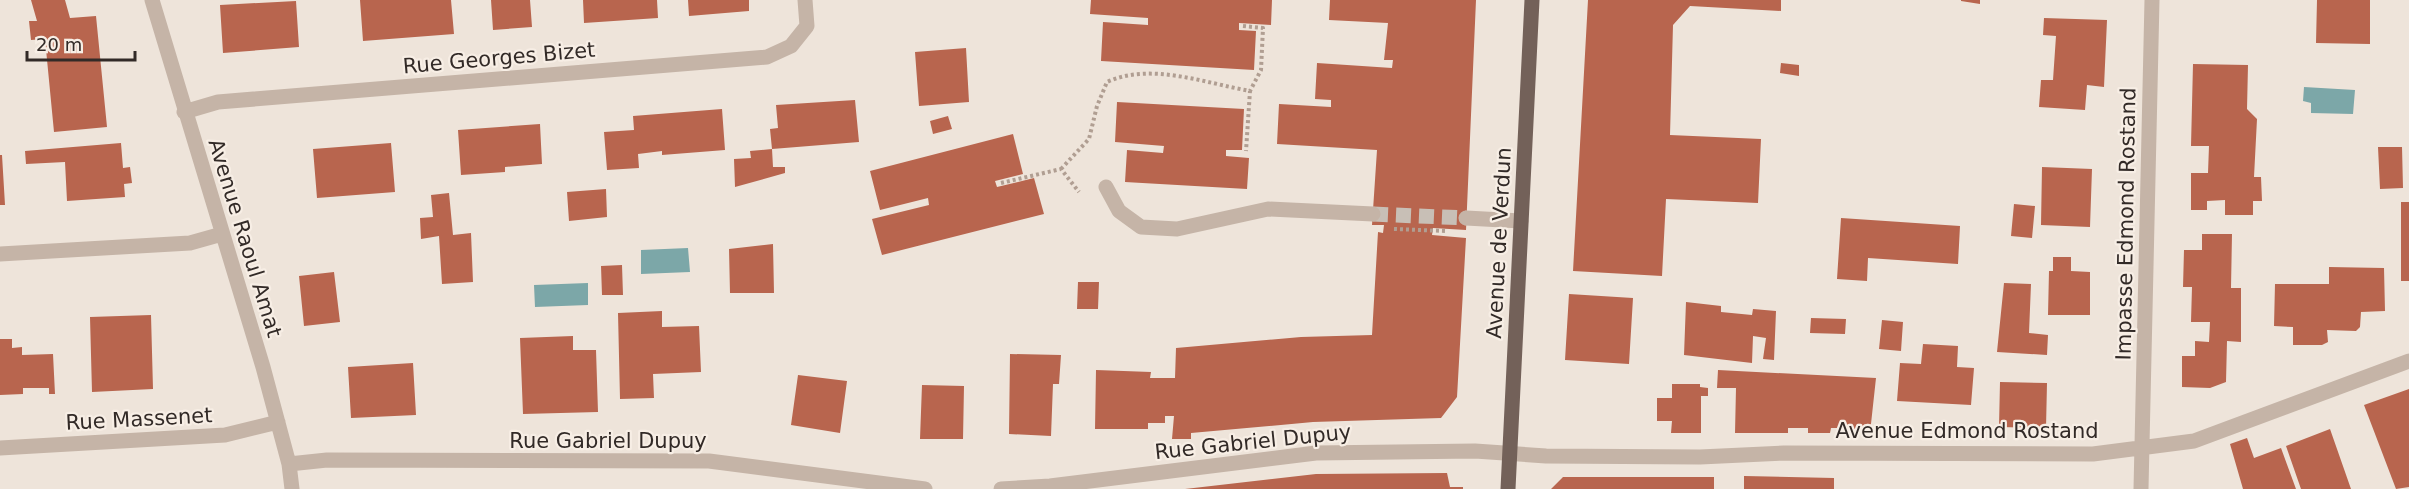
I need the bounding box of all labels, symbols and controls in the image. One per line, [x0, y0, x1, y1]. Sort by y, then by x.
scale bar [27, 24, 135, 62]
text: 20 m [36, 34, 82, 55]
street label: Rue Georges Bizet [402, 38, 596, 78]
street label: Impasse Edmond Rostand [2112, 87, 2140, 361]
street label: Avenue Raoul Amat [203, 136, 287, 340]
street label: Avenue de Verdun [1482, 147, 1516, 339]
street label: Rue Massenet [65, 403, 213, 435]
street label: Avenue Edmond Rostand [1835, 419, 2099, 443]
street label: Rue Gabriel Dupuy [1154, 420, 1352, 464]
street label: Rue Gabriel Dupuy [509, 429, 707, 453]

